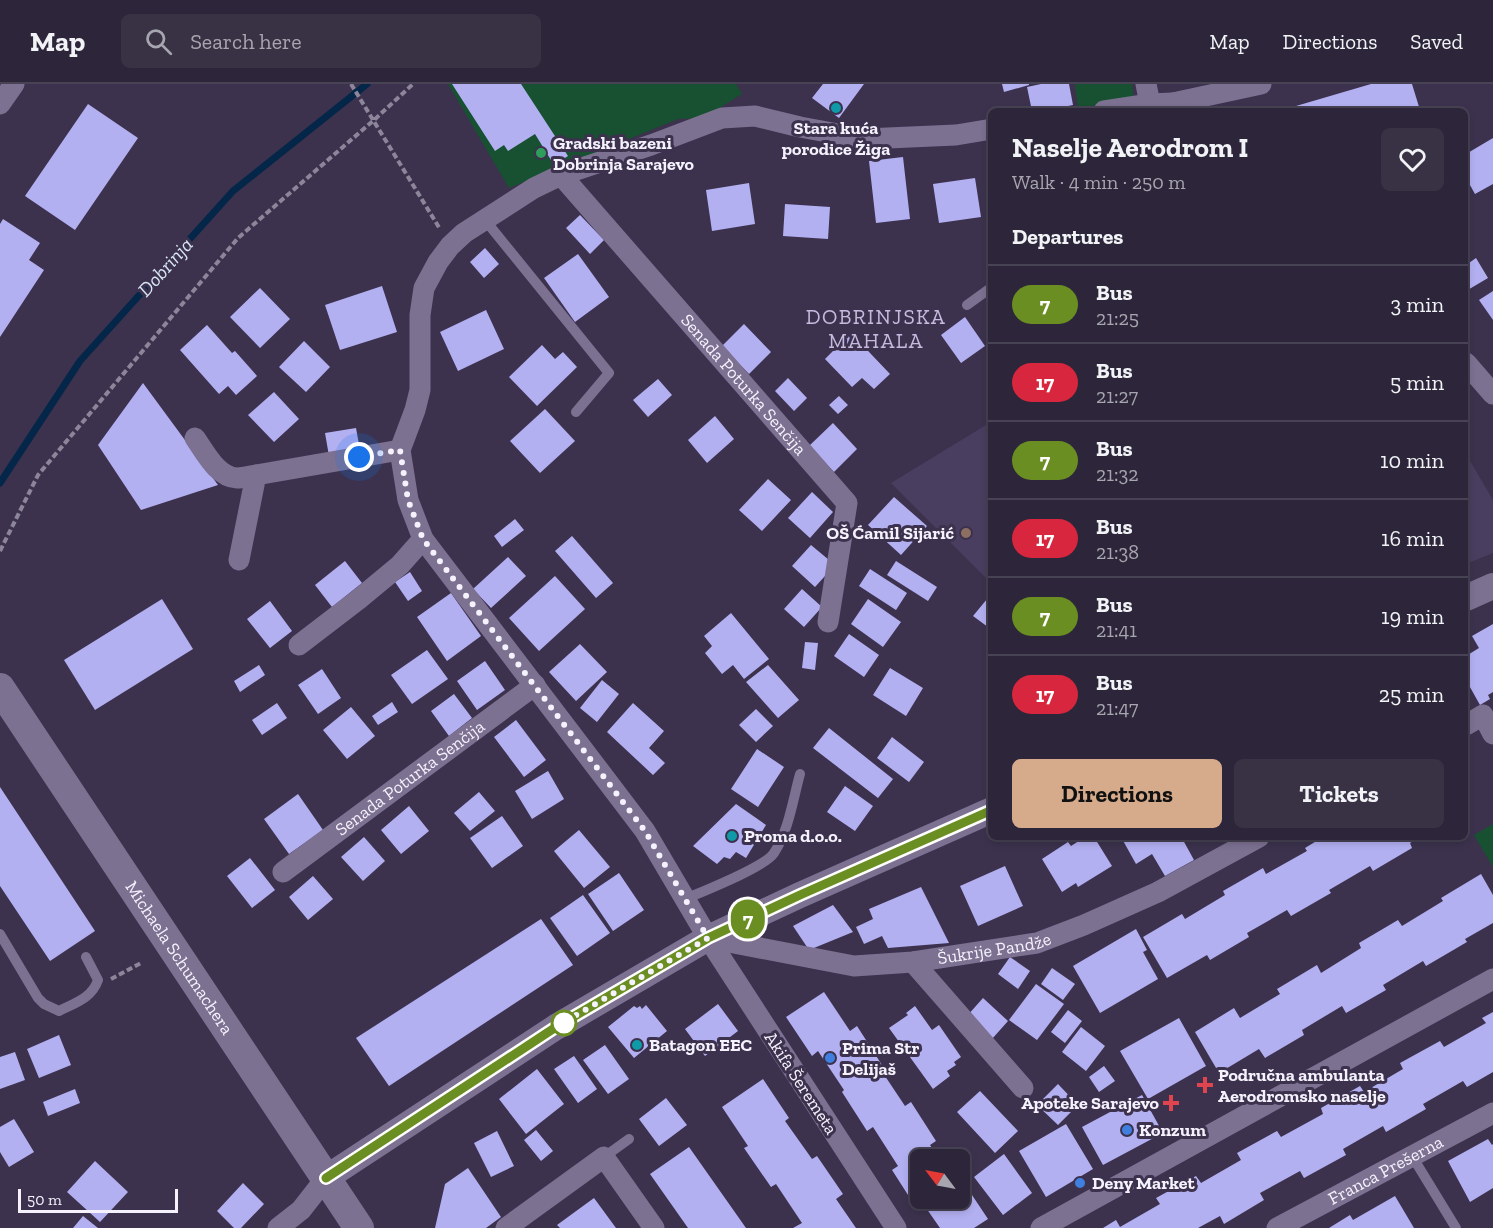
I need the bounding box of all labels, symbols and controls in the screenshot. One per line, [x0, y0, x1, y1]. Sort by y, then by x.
search box [121, 14, 541, 68]
text: Map [30, 25, 85, 58]
icon: search [142, 25, 175, 58]
text: Search here [190, 28, 302, 55]
text: Map [1210, 29, 1250, 54]
text: Directions [1283, 29, 1377, 54]
text: Saved [1410, 29, 1463, 54]
marker: Stara kuća porodice Žiga [829, 101, 843, 115]
place label: Stara kuća porodice Žiga [782, 117, 890, 160]
button: heart [1381, 128, 1444, 191]
text: Naselje Aerodrom I [1012, 131, 1248, 164]
place label: Gradski bazeni Dobrinja Sarajevo [553, 132, 695, 175]
marker: Gradski bazeni Dobrinja Sarajevo [534, 146, 548, 160]
text: Walk · 4 min · 250 m [1012, 170, 1186, 194]
text: Departures [1012, 223, 1123, 250]
water label: Dobrinja [132, 233, 198, 301]
text: Bus [1096, 279, 1133, 306]
text: 3 min [1390, 291, 1444, 318]
text: 7 [1040, 292, 1050, 317]
district label: DOBRINJSKA MAHALA [806, 304, 946, 353]
text: 21:25 [1096, 306, 1139, 330]
street label: Senada Poturka Senčija [676, 309, 811, 460]
text: Bus [1096, 357, 1133, 384]
text: 5 min [1390, 369, 1444, 396]
text: 17 [1036, 370, 1054, 395]
text: 21:27 [1096, 384, 1138, 408]
text: Bus [1096, 435, 1133, 462]
your location [344, 442, 374, 472]
text: 10 min [1380, 447, 1444, 474]
text: 7 [1040, 448, 1050, 473]
text: 21:32 [1096, 462, 1139, 486]
text: Bus [1096, 513, 1133, 540]
place label: OŠ Ćamil Sijarić [826, 522, 955, 544]
text: 16 min [1381, 525, 1444, 552]
marker: OŠ Ćamil Sijarić [959, 526, 973, 540]
text: 17 [1036, 526, 1054, 551]
text: 21:38 [1096, 540, 1139, 564]
text: Bus [1096, 591, 1133, 618]
text: 19 min [1381, 603, 1444, 630]
text: 7 [1040, 604, 1050, 629]
text: 21:41 [1096, 618, 1137, 642]
text: Bus [1096, 669, 1133, 696]
text: 25 min [1379, 681, 1444, 708]
text: 17 [1036, 682, 1054, 707]
text: 21:47 [1096, 696, 1138, 720]
street label: Senada Poturka Senčija [331, 715, 489, 840]
button: Directions [1012, 759, 1222, 828]
button: Tickets [1234, 759, 1444, 828]
place label: Proma d.o.o. [744, 825, 842, 847]
marker: Proma d.o.o. [725, 829, 739, 843]
street label: Michaela Schumachera [120, 877, 238, 1039]
line badge: 7 [728, 900, 768, 938]
text: 7 [743, 907, 753, 932]
street label: Šukrije Pandže [936, 928, 1054, 969]
unlabelled marker [551, 1010, 577, 1036]
street label: Akifa Šeremeta [760, 1028, 843, 1139]
place label: Batagon EEC [649, 1034, 752, 1056]
place label: Prima Str Delijaš [842, 1037, 920, 1080]
marker: Batagon EEC [630, 1038, 644, 1052]
marker: Prima Str Delijaš [823, 1051, 837, 1065]
place label: Područna ambulanta Aerodromsko naselje [1218, 1064, 1386, 1107]
marker: Područna ambulanta Aerodromsko naselje [1196, 1076, 1214, 1094]
place label: Apoteke Sarajevo [1021, 1092, 1160, 1114]
marker: Apoteke Sarajevo [1164, 1096, 1178, 1110]
place label: Konzum [1139, 1119, 1206, 1141]
marker: Konzum [1120, 1123, 1134, 1137]
street label: Franca Prešerna [1324, 1130, 1447, 1210]
north arrow [910, 1149, 970, 1209]
map controls [910, 1149, 970, 1209]
place label: Deny Market [1092, 1172, 1196, 1194]
marker: Deny Market [1073, 1176, 1087, 1190]
scale bar [18, 1186, 178, 1214]
text: 50 m [27, 1190, 62, 1209]

